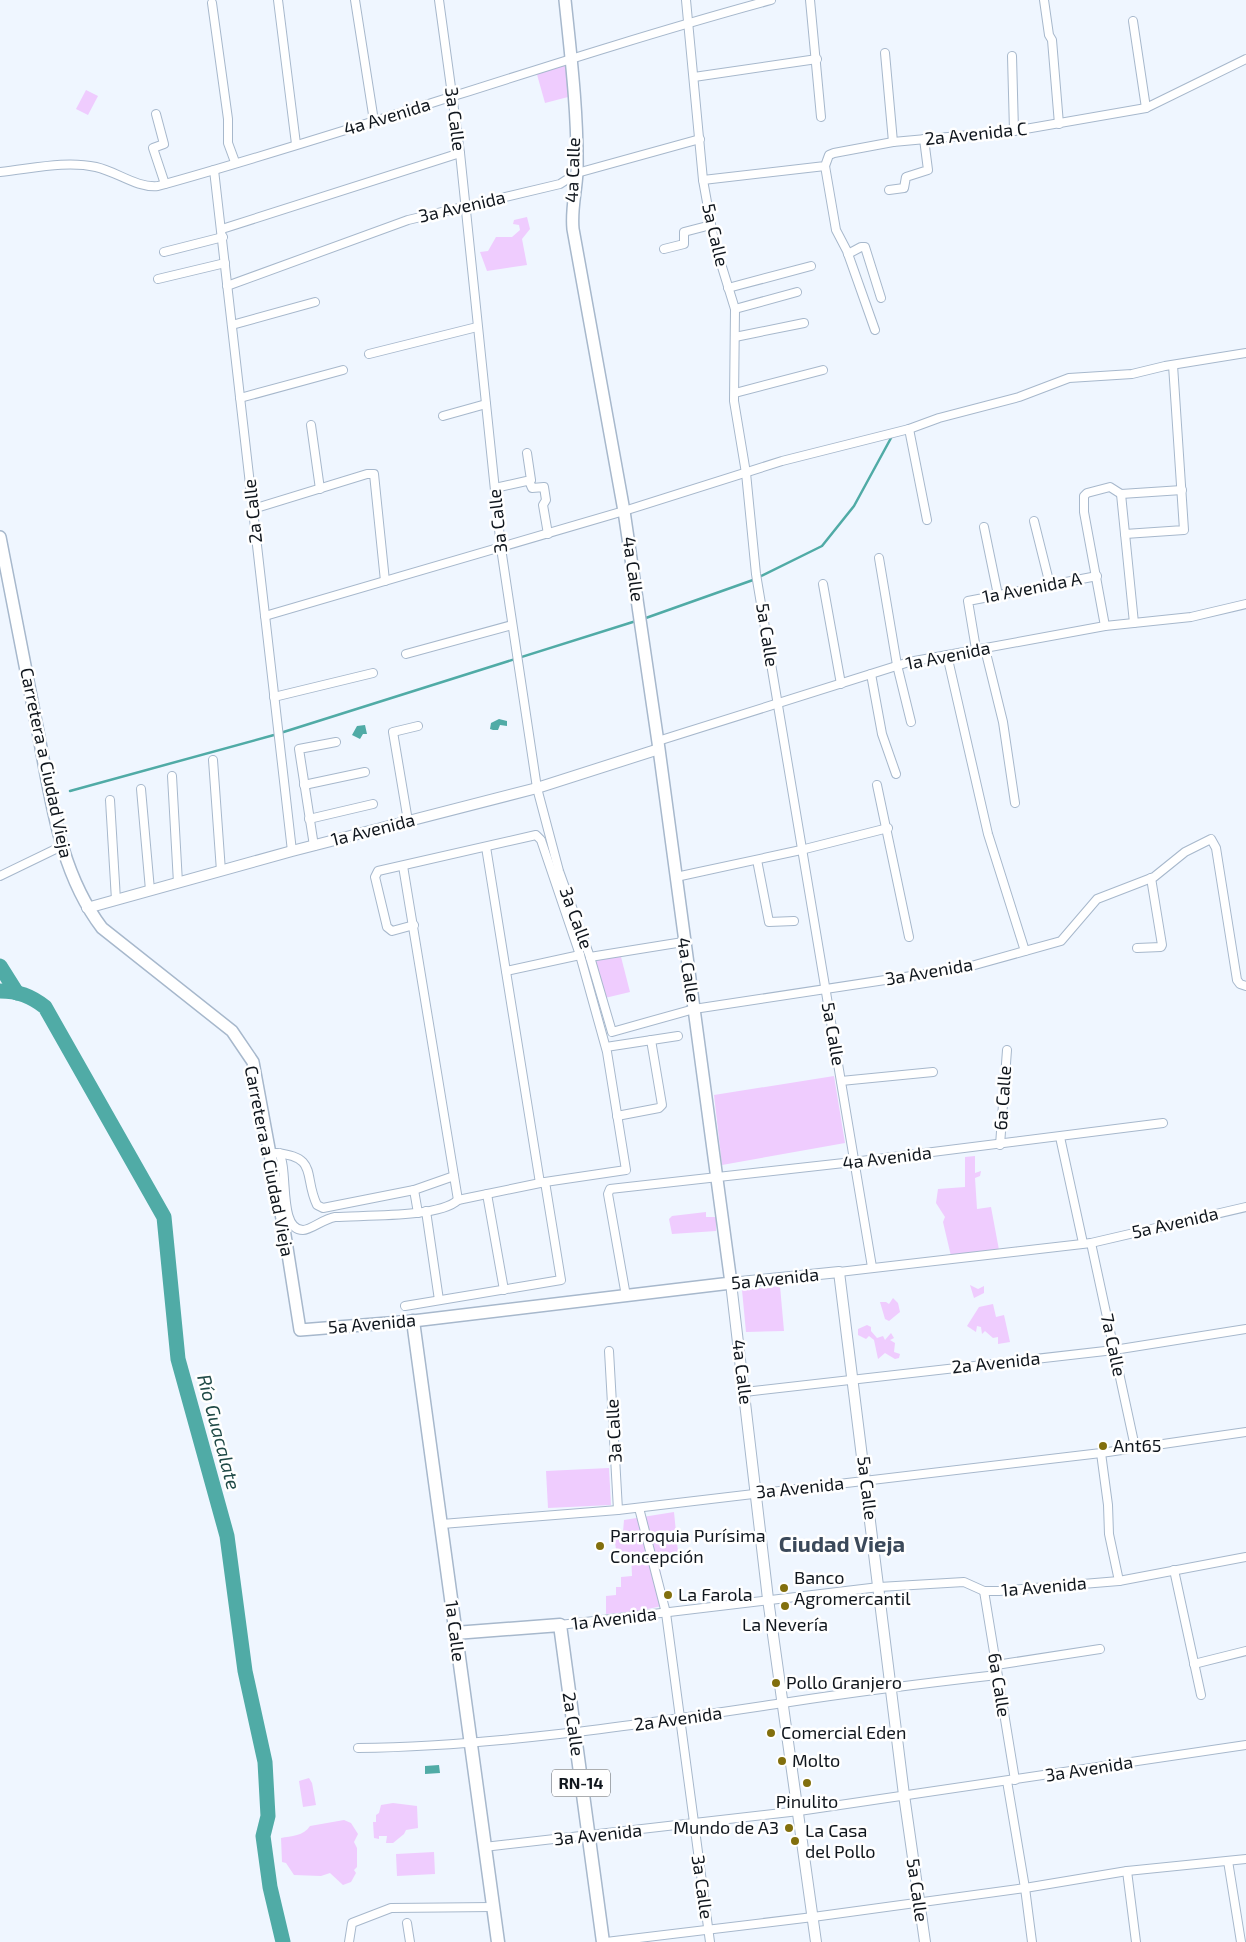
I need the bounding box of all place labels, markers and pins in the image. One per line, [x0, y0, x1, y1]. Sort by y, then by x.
place label: Ant65 [1113, 1434, 1161, 1456]
marker: Ant65 [1097, 1440, 1109, 1452]
place label: Parroquia Purísima Concepción [610, 1524, 766, 1567]
marker: Parroquia Purísima Concepción [594, 1540, 606, 1552]
place label: Banco Agromercantil [794, 1566, 911, 1609]
marker: Banco Agromercantil [778, 1582, 790, 1594]
place label: La Farola [678, 1583, 753, 1605]
marker: La Farola [662, 1589, 674, 1601]
marker: La Nevería [779, 1600, 791, 1612]
place label: La Nevería [742, 1613, 828, 1635]
place label: Pollo Granjero [786, 1671, 902, 1693]
marker: Pollo Granjero [770, 1677, 782, 1689]
place label: Comercial Eden [781, 1721, 906, 1743]
marker: Comercial Eden [765, 1727, 777, 1739]
place label: Molto [792, 1749, 840, 1771]
marker: Molto [776, 1755, 788, 1767]
marker: Pinulito [801, 1777, 813, 1789]
place label: Pinulito [776, 1790, 838, 1812]
place label: Mundo de A3 [673, 1816, 779, 1838]
place label: La Casa del Pollo [805, 1819, 876, 1862]
marker: Mundo de A3 [783, 1822, 795, 1834]
marker: La Casa del Pollo [789, 1835, 801, 1847]

